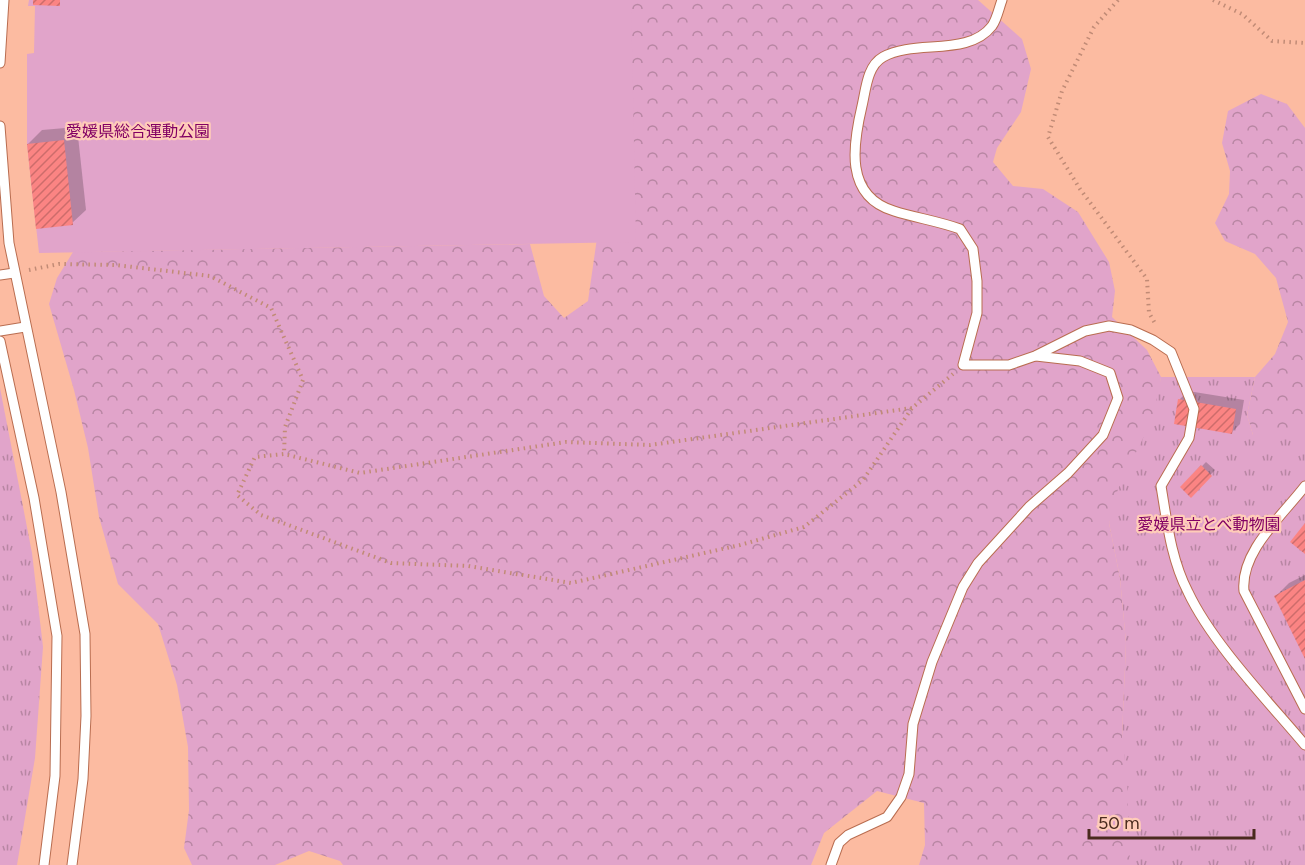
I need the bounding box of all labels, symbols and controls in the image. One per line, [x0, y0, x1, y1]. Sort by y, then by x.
park label: 愛媛県総合運動公園 [66, 122, 210, 141]
park label: 愛媛県立とべ動物園 [1137, 515, 1281, 534]
scale bar [1089, 802, 1254, 840]
text: 50 m [1098, 812, 1140, 834]

